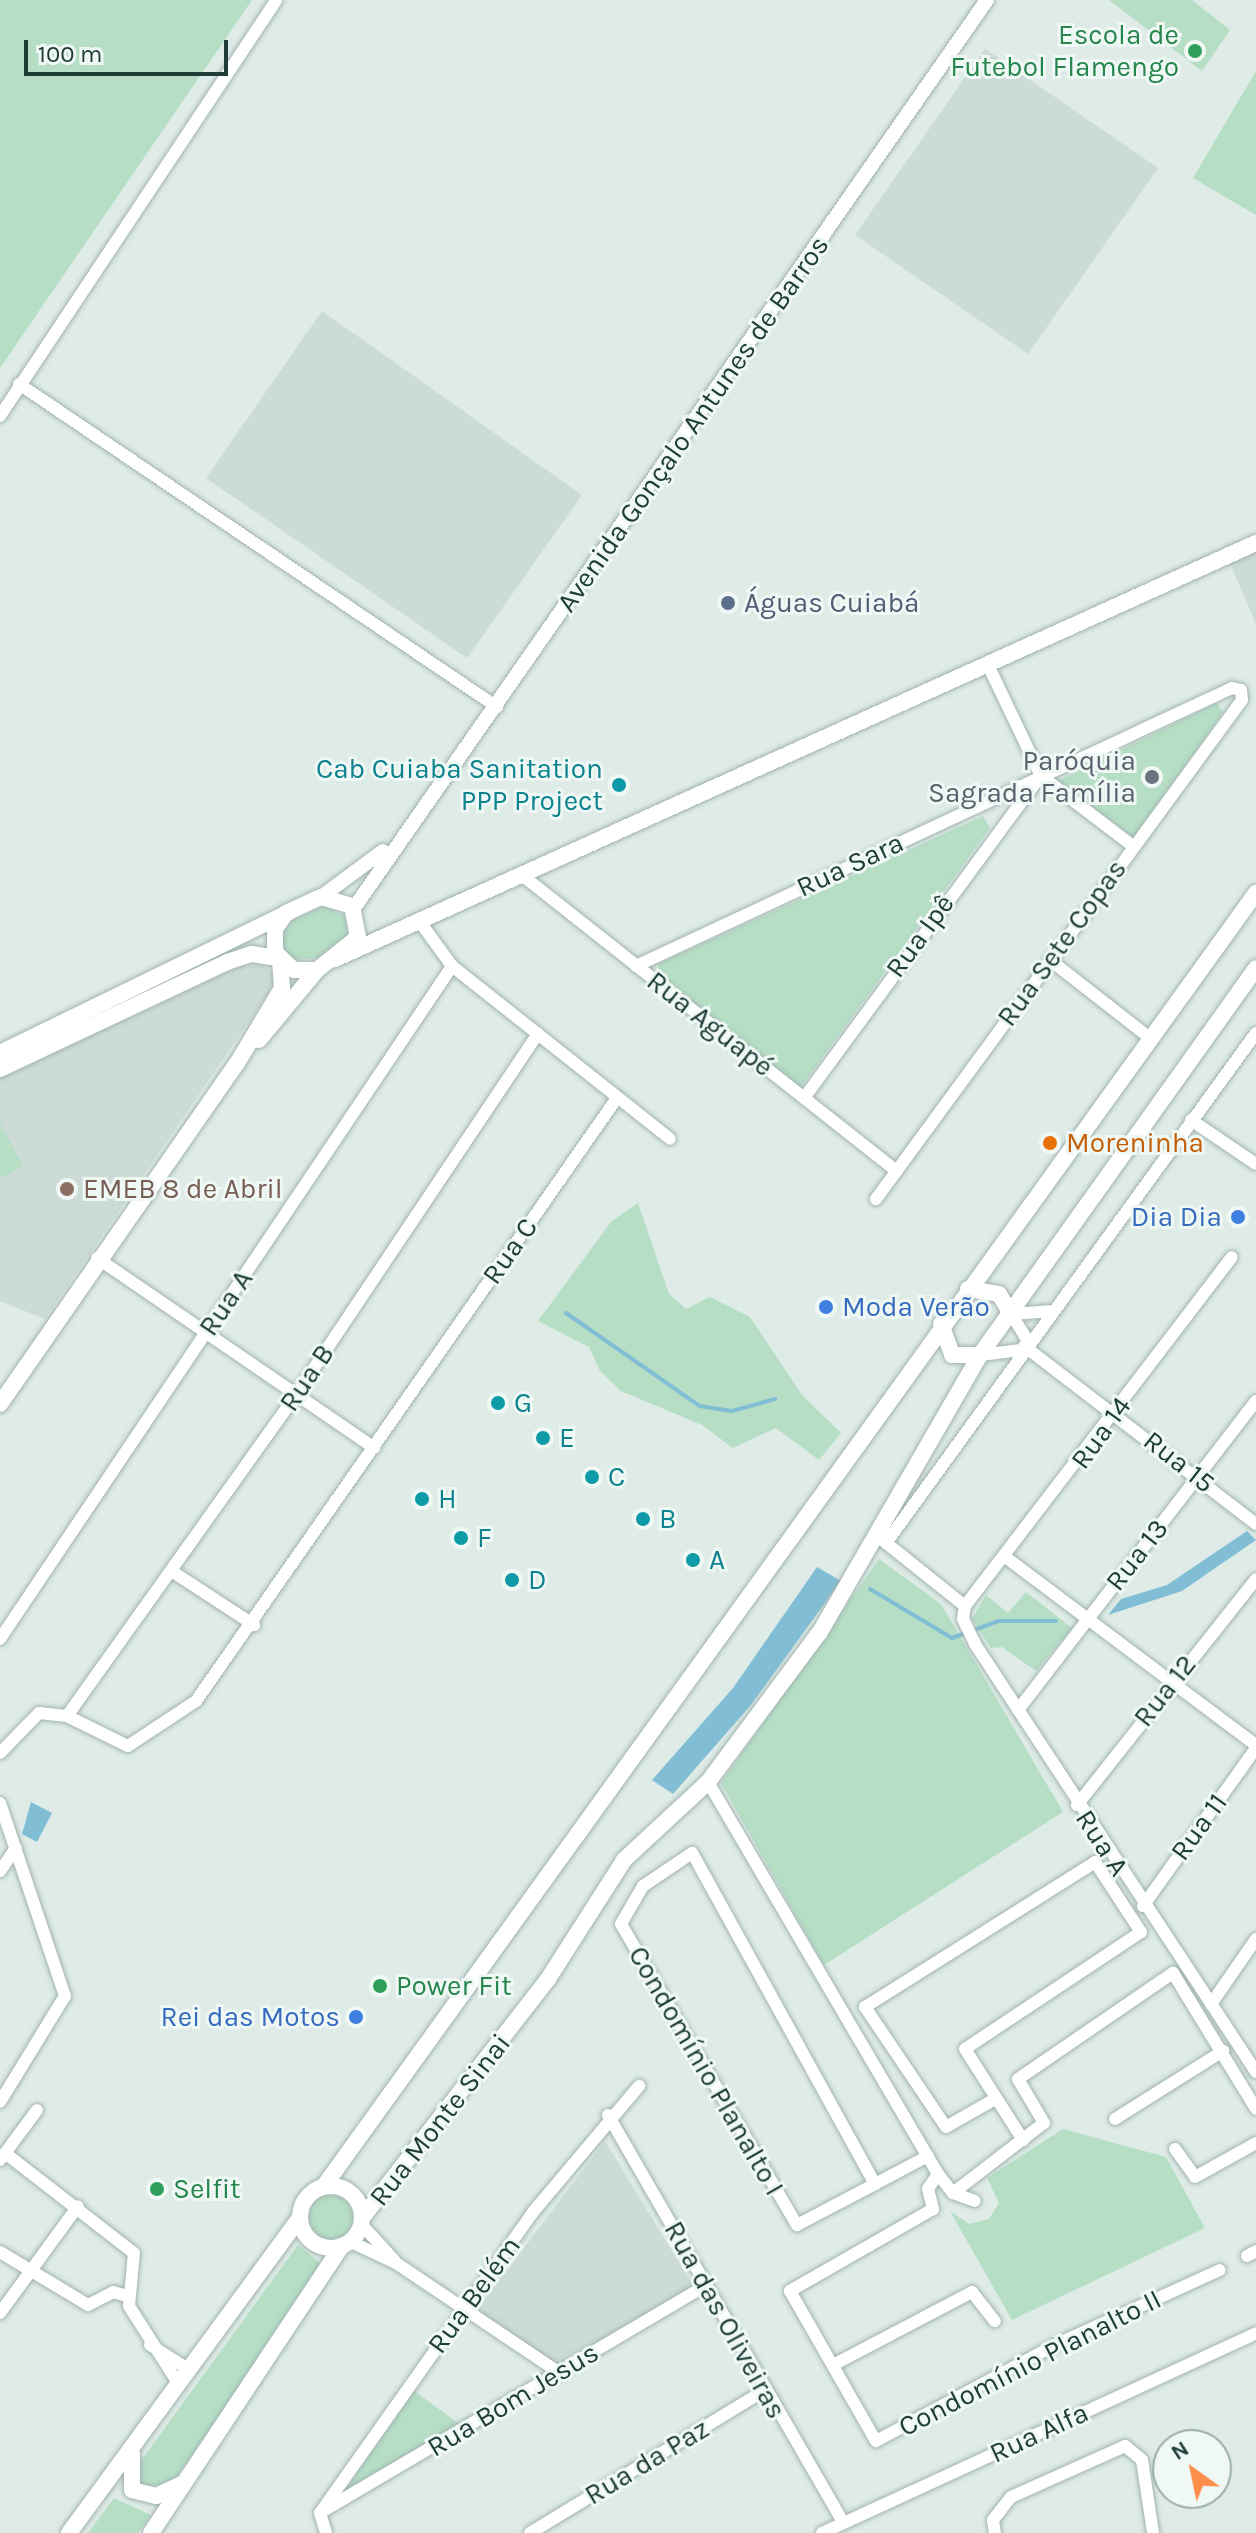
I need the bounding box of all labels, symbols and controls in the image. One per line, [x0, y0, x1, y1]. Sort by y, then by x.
place label: Escola de Futebol Flamengo [950, 18, 1179, 84]
scale bar [28, 24, 232, 74]
text: 100 m [38, 40, 103, 68]
marker: Escola de Futebol Flamengo [1186, 42, 1204, 60]
street label: Avenida Gonçalo Antunes de Barros [550, 229, 836, 619]
place label: Águas Cuiabá [744, 586, 920, 620]
marker: Águas Cuiabá [719, 594, 737, 612]
place label: Paróquia Sagrada Família [928, 744, 1136, 810]
place label: Cab Cuiaba Sanitation PPP Project [316, 752, 603, 818]
marker: Paróquia Sagrada Família [1143, 768, 1161, 786]
marker: Cab Cuiaba Sanitation PPP Project [610, 776, 628, 794]
street label: Rua Sara [791, 826, 909, 904]
street label: Rua Sete Copas [990, 853, 1134, 1033]
street label: Rua Ipê [879, 888, 961, 984]
street label: Rua Aguapé [640, 964, 780, 1084]
place label: Moreninha [1066, 1126, 1204, 1160]
marker: Moreninha [1041, 1134, 1059, 1152]
place label: EMEB 8 de Abril [83, 1172, 283, 1206]
marker: EMEB 8 de Abril [58, 1180, 76, 1198]
place label: Dia Dia [1131, 1200, 1222, 1234]
marker: Dia Dia [1229, 1208, 1247, 1226]
street label: Rua C [475, 1211, 545, 1291]
street label: Rua A [192, 1264, 260, 1342]
place label: Moda Verão [842, 1290, 990, 1324]
marker: Moda Verão [817, 1298, 835, 1316]
street label: Rua B [273, 1338, 341, 1418]
place label: G [514, 1386, 532, 1420]
street label: Rua 14 [1064, 1390, 1138, 1476]
marker: G [489, 1394, 507, 1412]
place label: E [559, 1421, 575, 1455]
street label: Rua 15 [1137, 1424, 1221, 1500]
marker: E [534, 1429, 552, 1447]
place label: C [608, 1460, 625, 1494]
marker: C [583, 1468, 601, 1486]
place label: H [438, 1482, 457, 1516]
marker: H [413, 1490, 431, 1508]
place label: B [659, 1502, 676, 1536]
marker: B [634, 1510, 652, 1528]
street label: Rua 13 [1099, 1512, 1175, 1598]
place label: F [477, 1521, 492, 1555]
marker: F [452, 1529, 470, 1547]
place label: A [709, 1543, 725, 1577]
marker: A [684, 1551, 702, 1569]
place label: D [528, 1563, 546, 1597]
marker: D [503, 1571, 521, 1589]
street label: Rua 12 [1127, 1648, 1203, 1734]
street label: Rua 11 [1163, 1787, 1235, 1867]
street label: Rua A [1068, 1804, 1136, 1882]
street label: Condomínio Planalto I [621, 1940, 791, 2202]
place label: Power Fit [396, 1969, 512, 2003]
marker: Power Fit [371, 1977, 389, 1995]
place label: Rei das Motos [161, 2000, 340, 2034]
marker: Rei das Motos [347, 2008, 365, 2026]
street label: Rua Monte Sinai [362, 2027, 518, 2213]
place label: Selfit [173, 2172, 241, 2206]
marker: Selfit [148, 2180, 166, 2198]
street label: Rua das Oliveiras [657, 2215, 793, 2425]
street label: Rua Belém [420, 2230, 528, 2360]
street label: Condomínio Planalto II [893, 2282, 1167, 2444]
street label: Rua Bom Jesus [421, 2336, 605, 2464]
street label: Rua Alfa [984, 2396, 1094, 2470]
street label: Rua da Paz [579, 2412, 715, 2512]
north arrow [1152, 2429, 1232, 2509]
text: N [1166, 2435, 1194, 2466]

